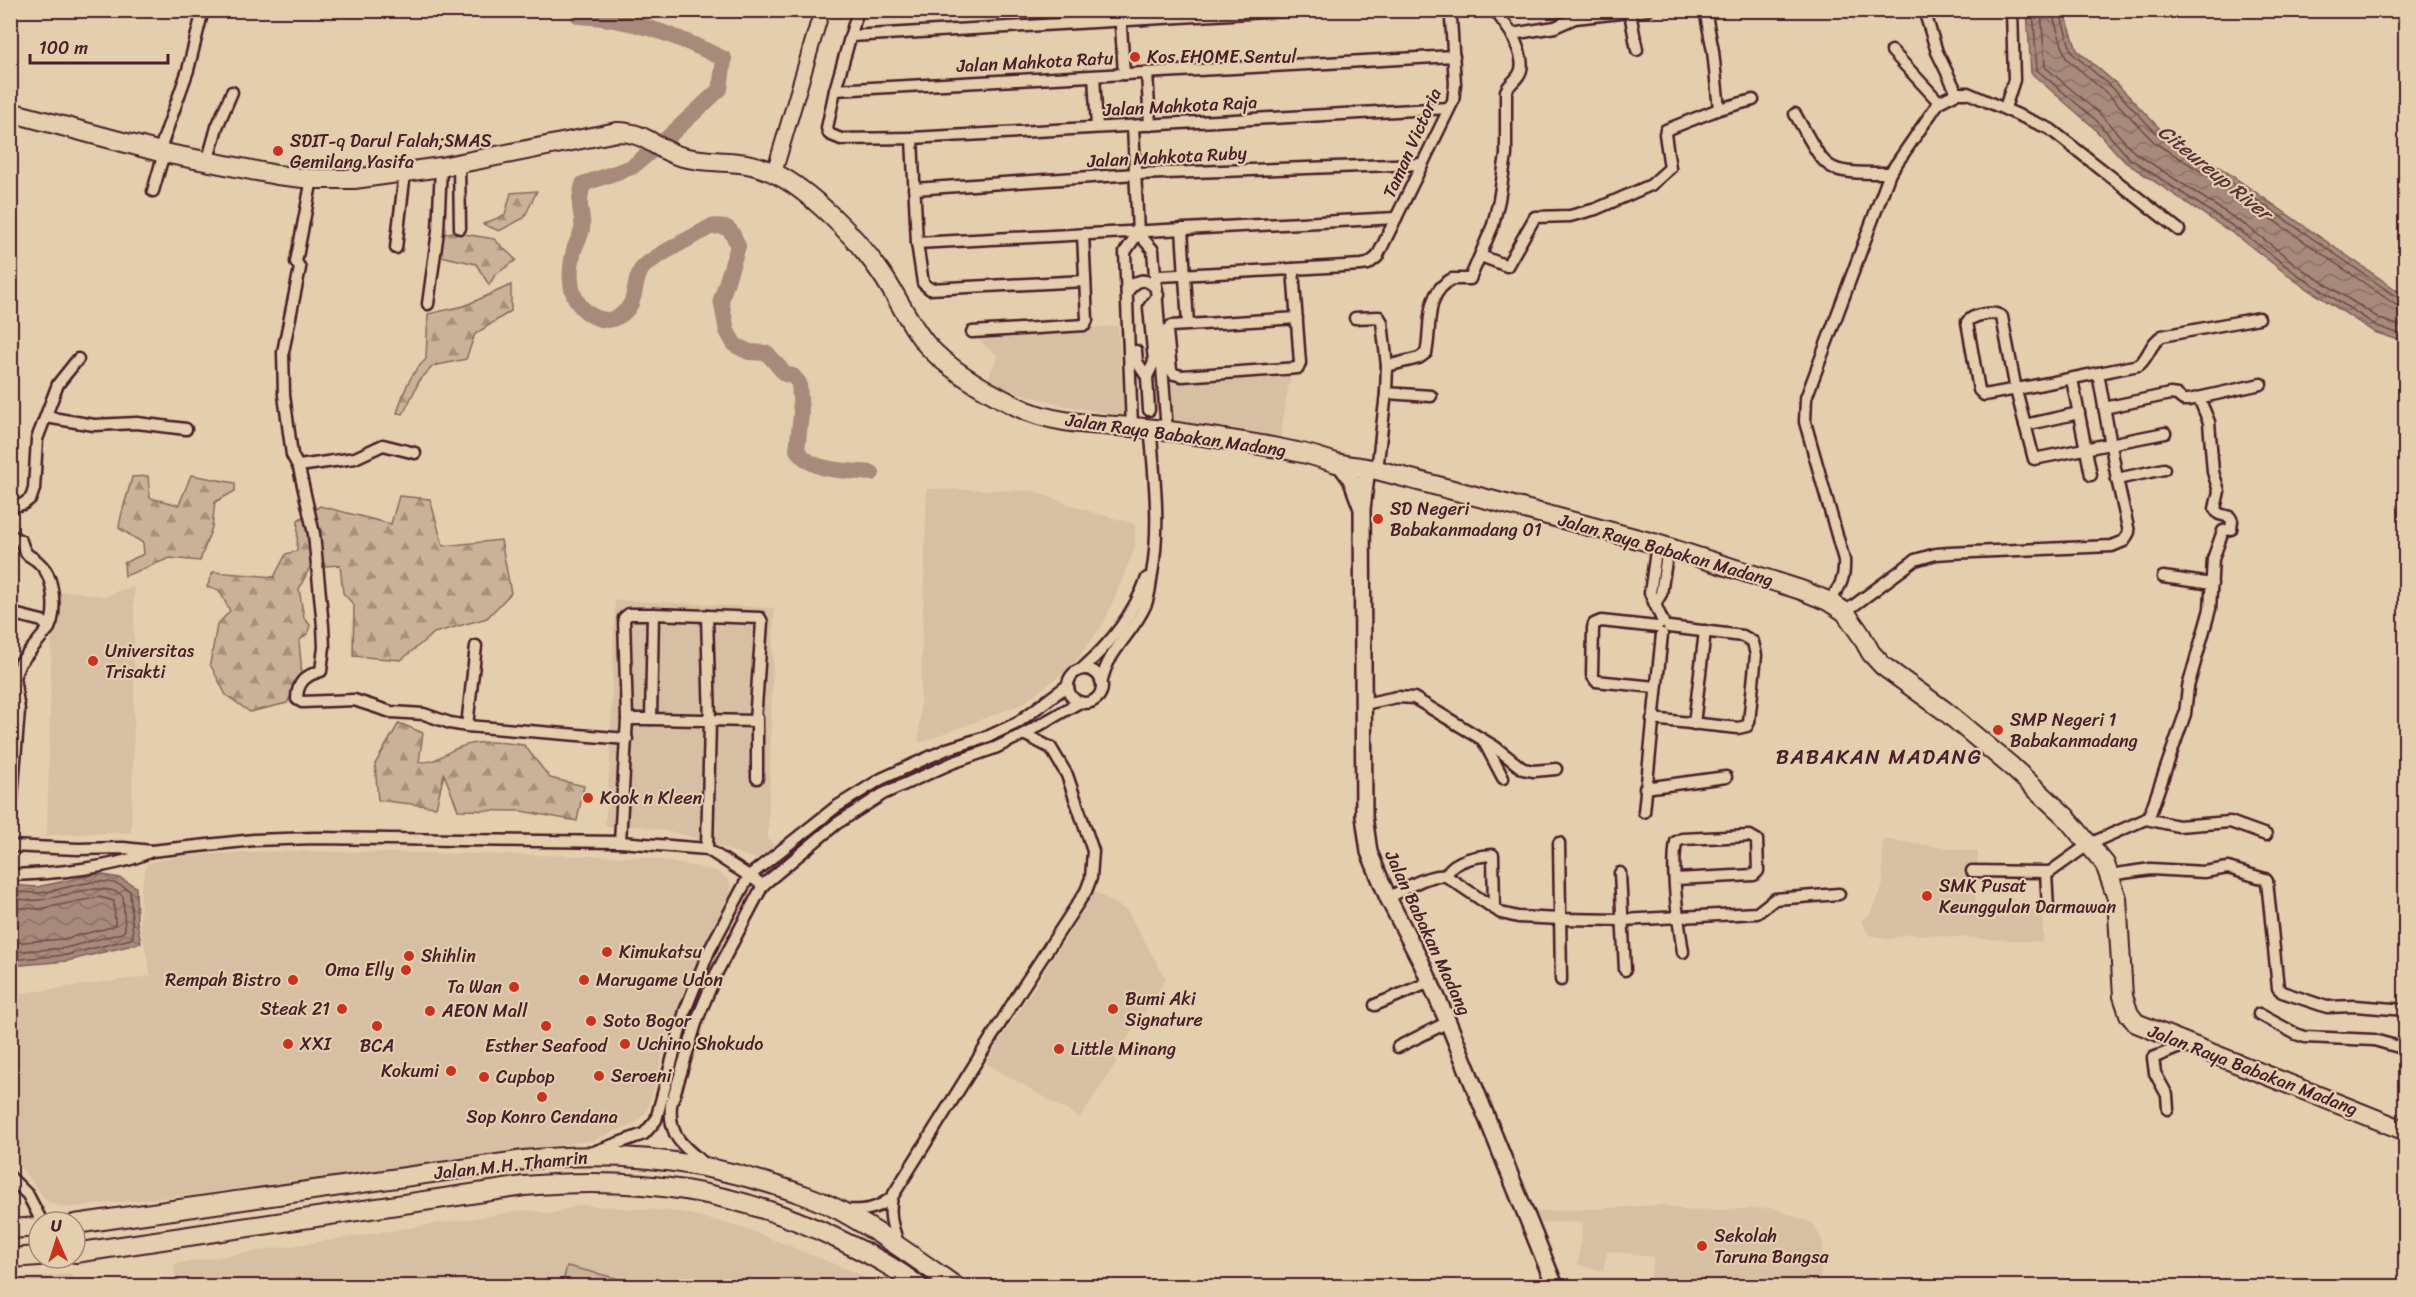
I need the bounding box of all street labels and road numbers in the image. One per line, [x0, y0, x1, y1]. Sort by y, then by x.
street label: Jalan Mahkota Ratu [955, 42, 1115, 82]
street label: Taman Victoria [1373, 83, 1451, 203]
street label: Jalan Mahkota Raja [1101, 86, 1258, 126]
street label: Jalan Mahkota Ruby [1085, 137, 1248, 177]
street label: Jalan Raya Babakan Madang [1063, 404, 1288, 466]
street label: Jalan Raya Babakan Madang [1554, 504, 1777, 596]
street label: Jalan Babakan Madang [1375, 844, 1480, 1021]
street label: Jalan Raya Babakan Madang [2142, 1015, 2363, 1125]
street label: Jalan M.H. Thamrin [432, 1141, 590, 1189]

